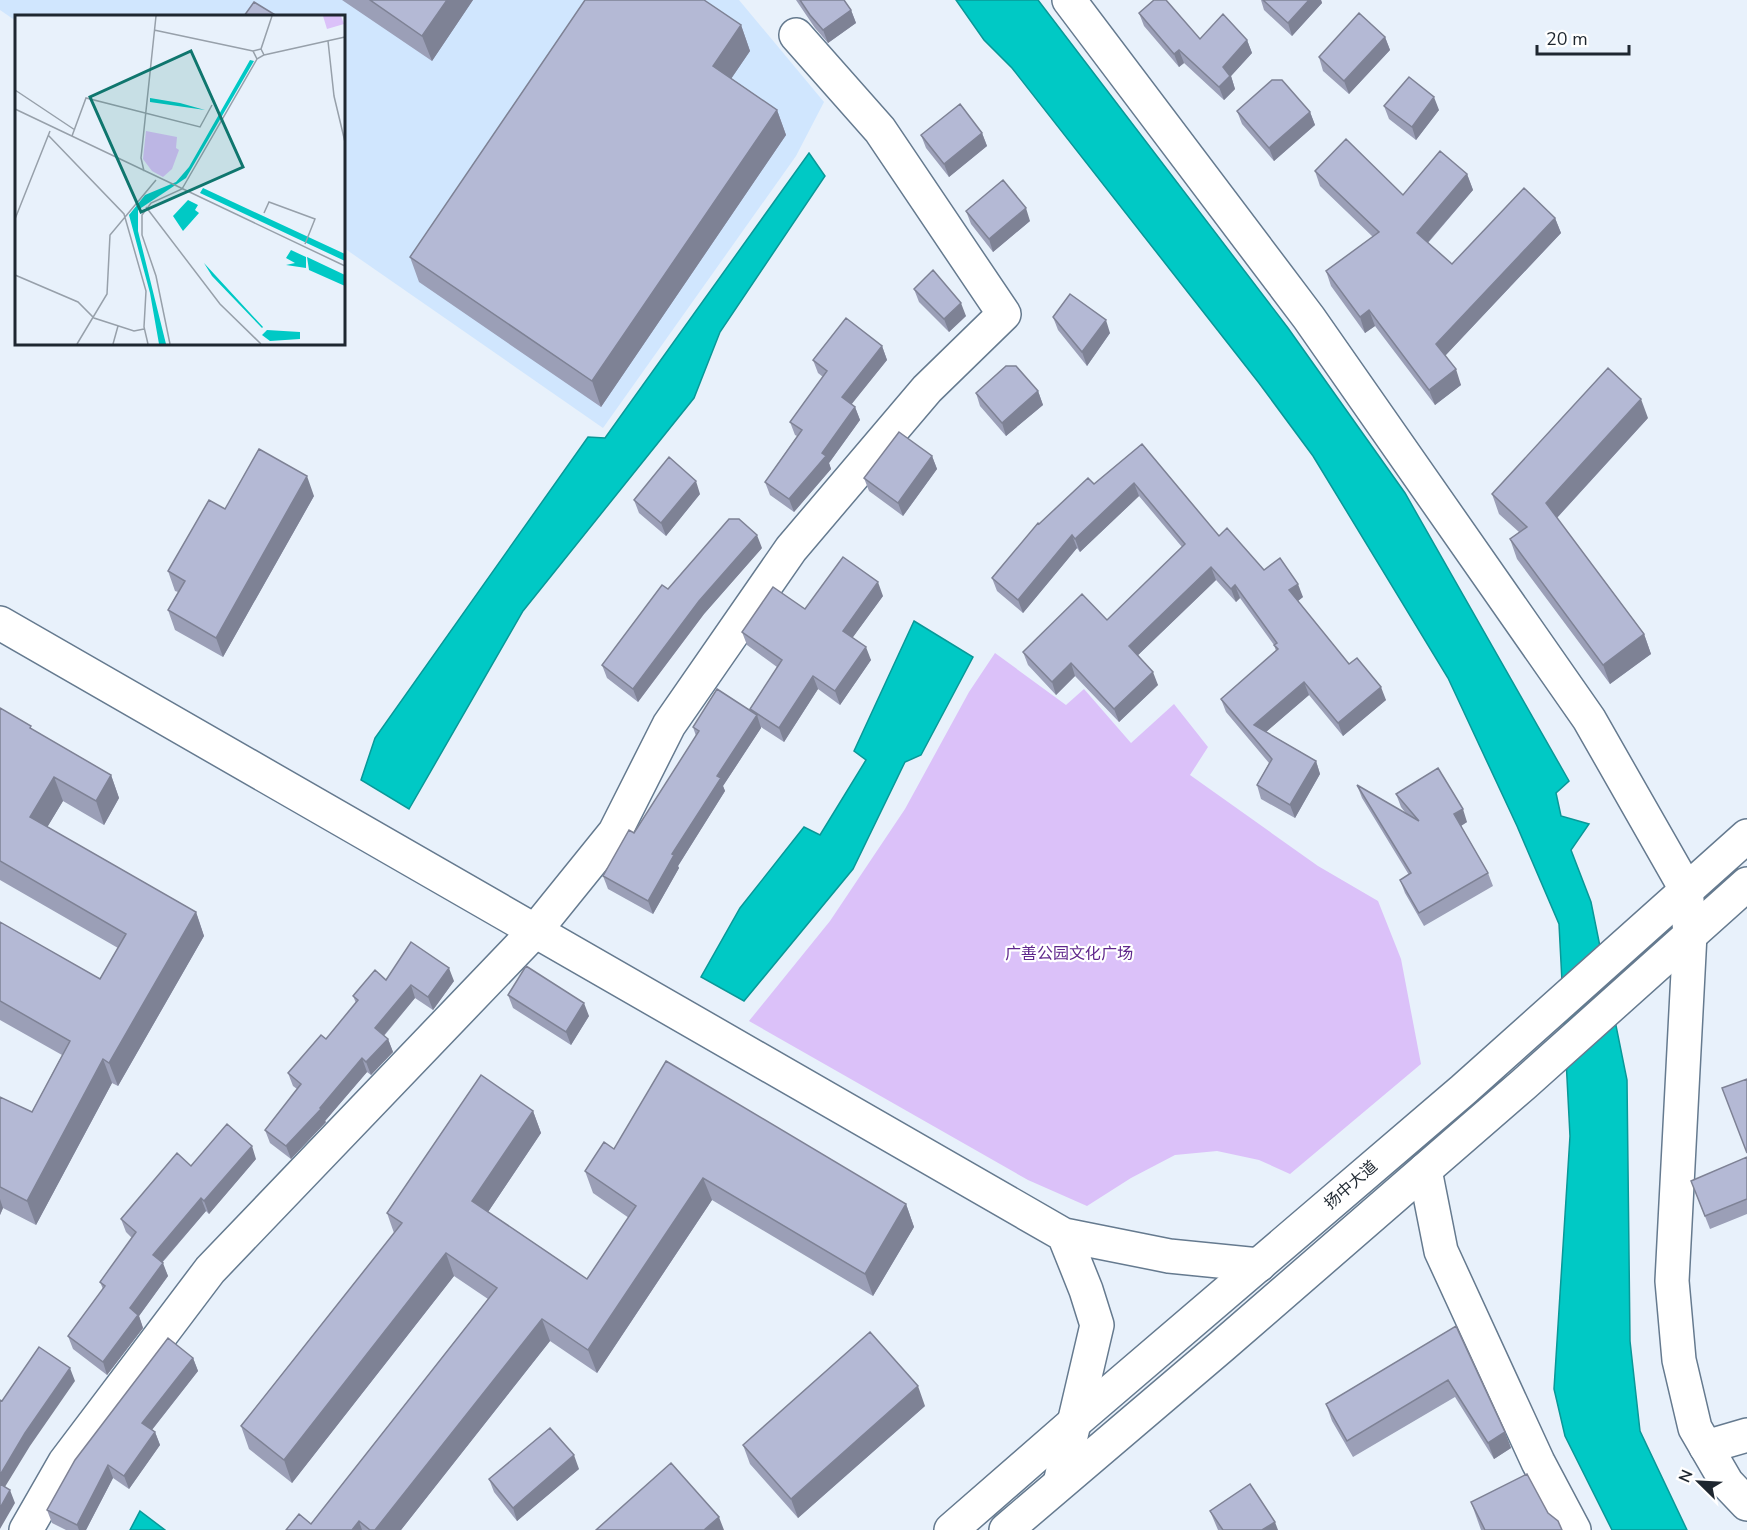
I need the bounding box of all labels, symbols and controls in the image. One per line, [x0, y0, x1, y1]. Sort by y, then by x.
inset map [15, 15, 345, 345]
scale bar [1537, 18, 1628, 56]
text: 20 m [1546, 27, 1588, 51]
park label: 广善公园文化广场 [1005, 943, 1133, 965]
street label: 扬中大道 [1320, 1156, 1382, 1214]
north arrow [1669, 1452, 1729, 1512]
text: N [1674, 1466, 1699, 1486]

